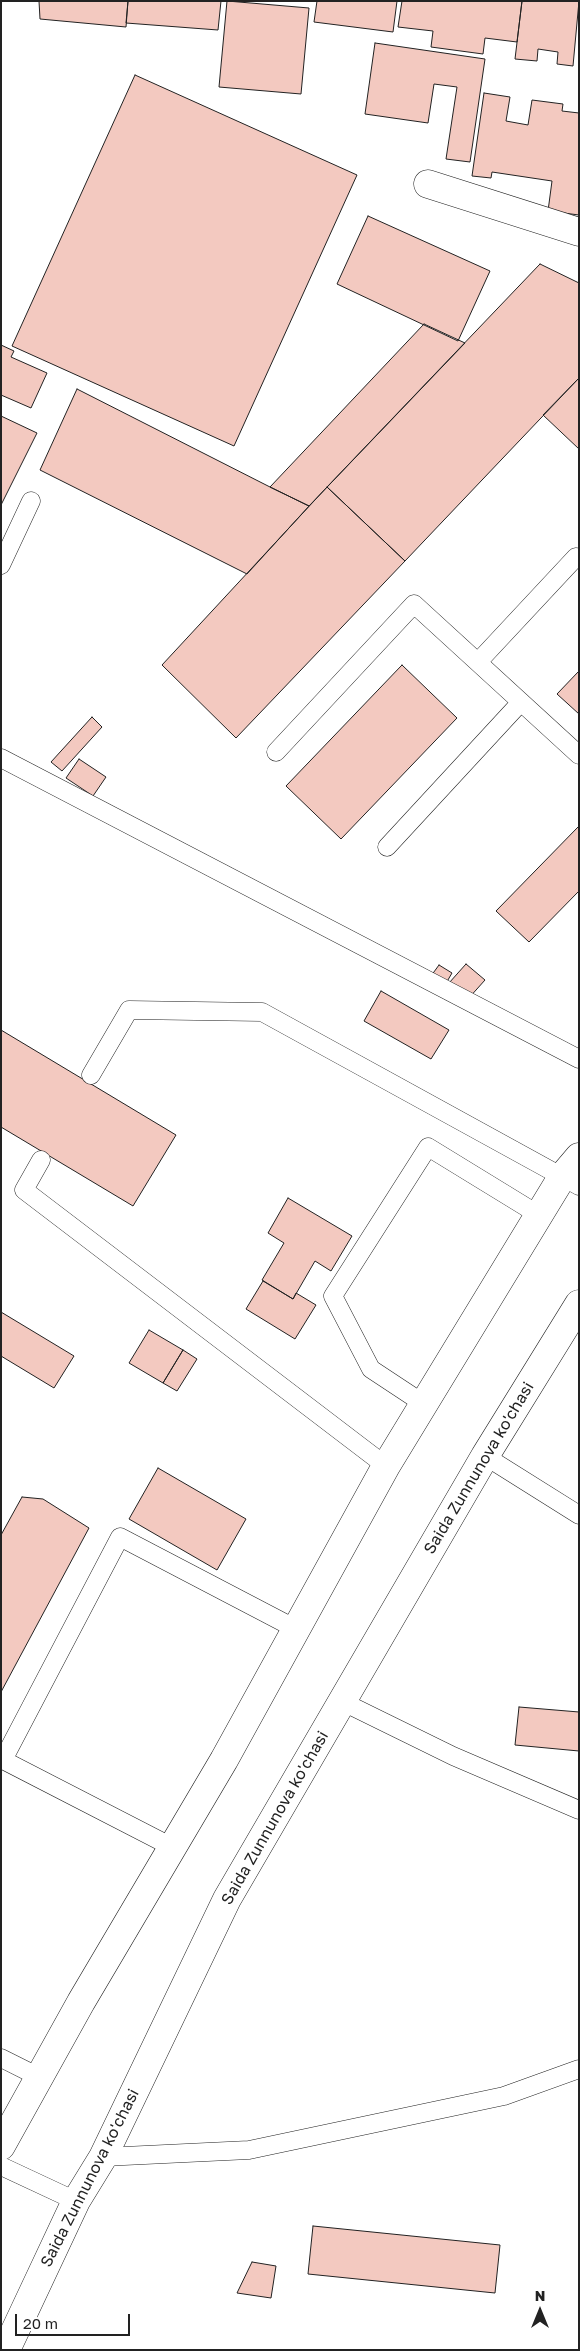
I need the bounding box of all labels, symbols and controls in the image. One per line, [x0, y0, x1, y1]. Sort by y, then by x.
street label: Saida Zunnunova ko'chasi [420, 1378, 538, 1558]
street label: Saida Zunnunova ko'chasi [217, 1728, 333, 1908]
street label: Saida Zunnunova ko'chasi [37, 2086, 143, 2270]
north arrow [515, 2286, 565, 2336]
text: N [535, 2287, 545, 2304]
scale bar [18, 2304, 132, 2336]
text: 20 m [23, 2314, 58, 2332]

